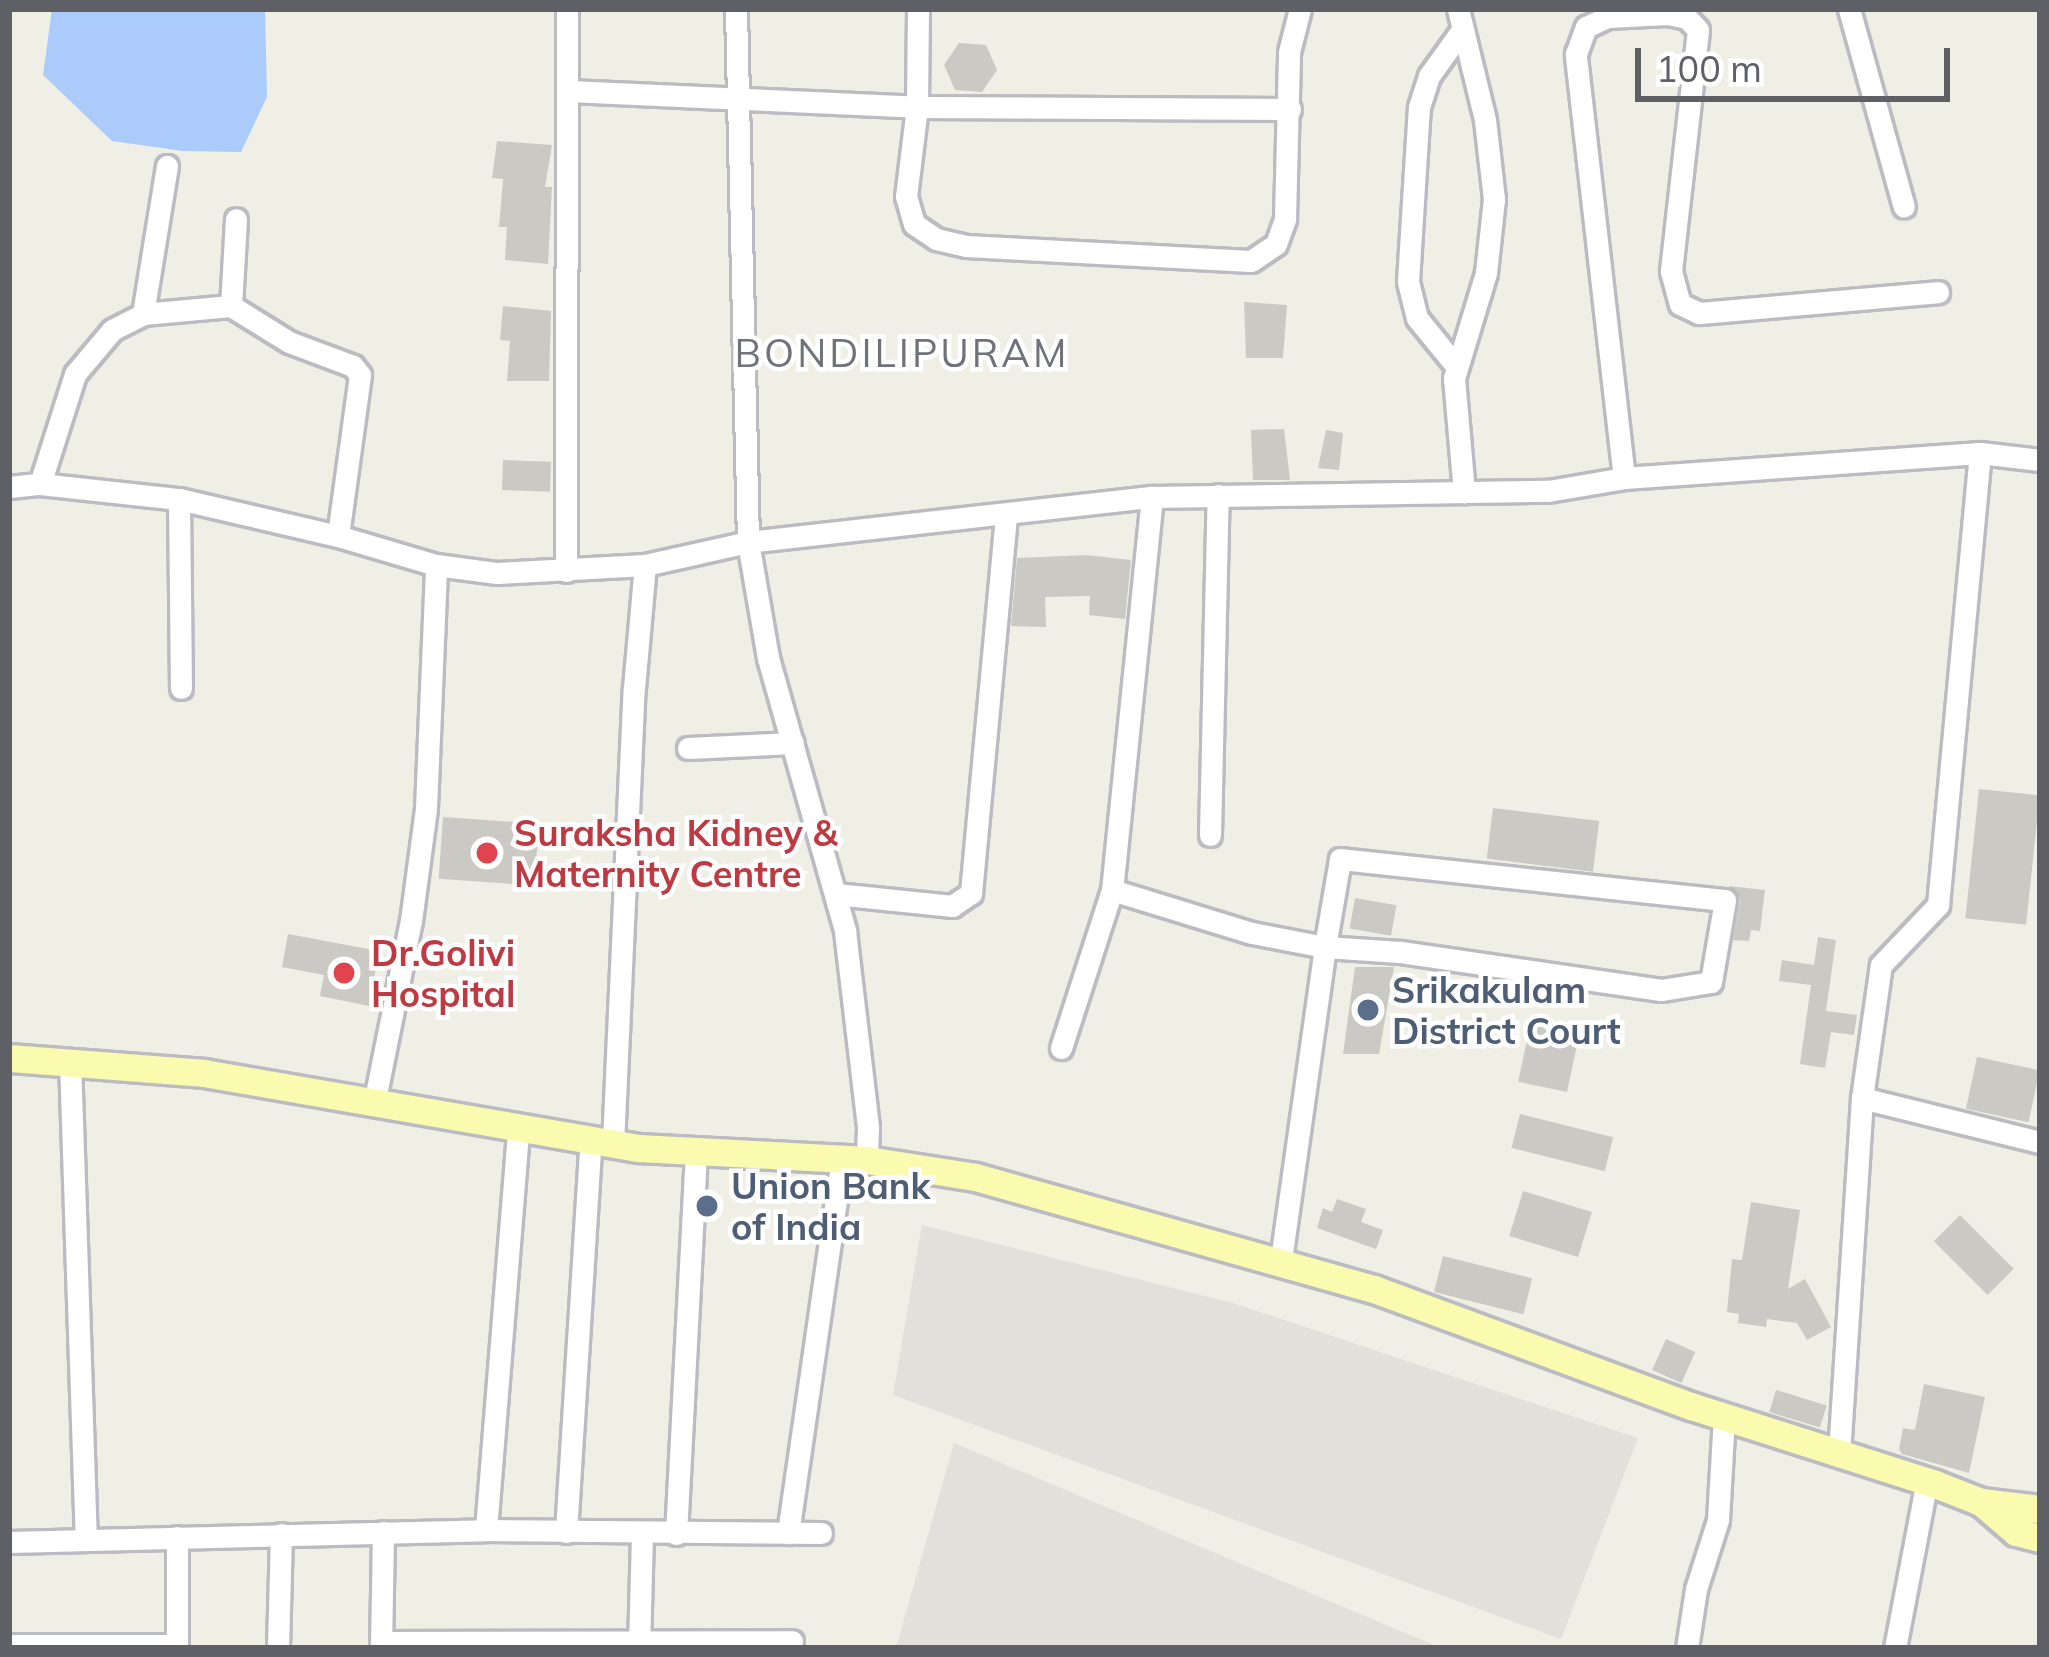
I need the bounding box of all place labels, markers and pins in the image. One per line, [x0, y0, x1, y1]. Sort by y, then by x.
place label: Suraksha Kidney & Maternity Centre [514, 810, 837, 895]
marker: Suraksha Kidney & Maternity Centre [471, 837, 503, 869]
place label: Dr.Golivi Hospital [371, 930, 515, 1015]
marker: Dr.Golivi Hospital [328, 957, 360, 989]
place label: Srikakulam District Court [1392, 967, 1621, 1052]
marker: Srikakulam District Court [1355, 997, 1381, 1023]
place label: Union Bank of India [731, 1163, 930, 1248]
marker: Union Bank of India [694, 1193, 720, 1219]

